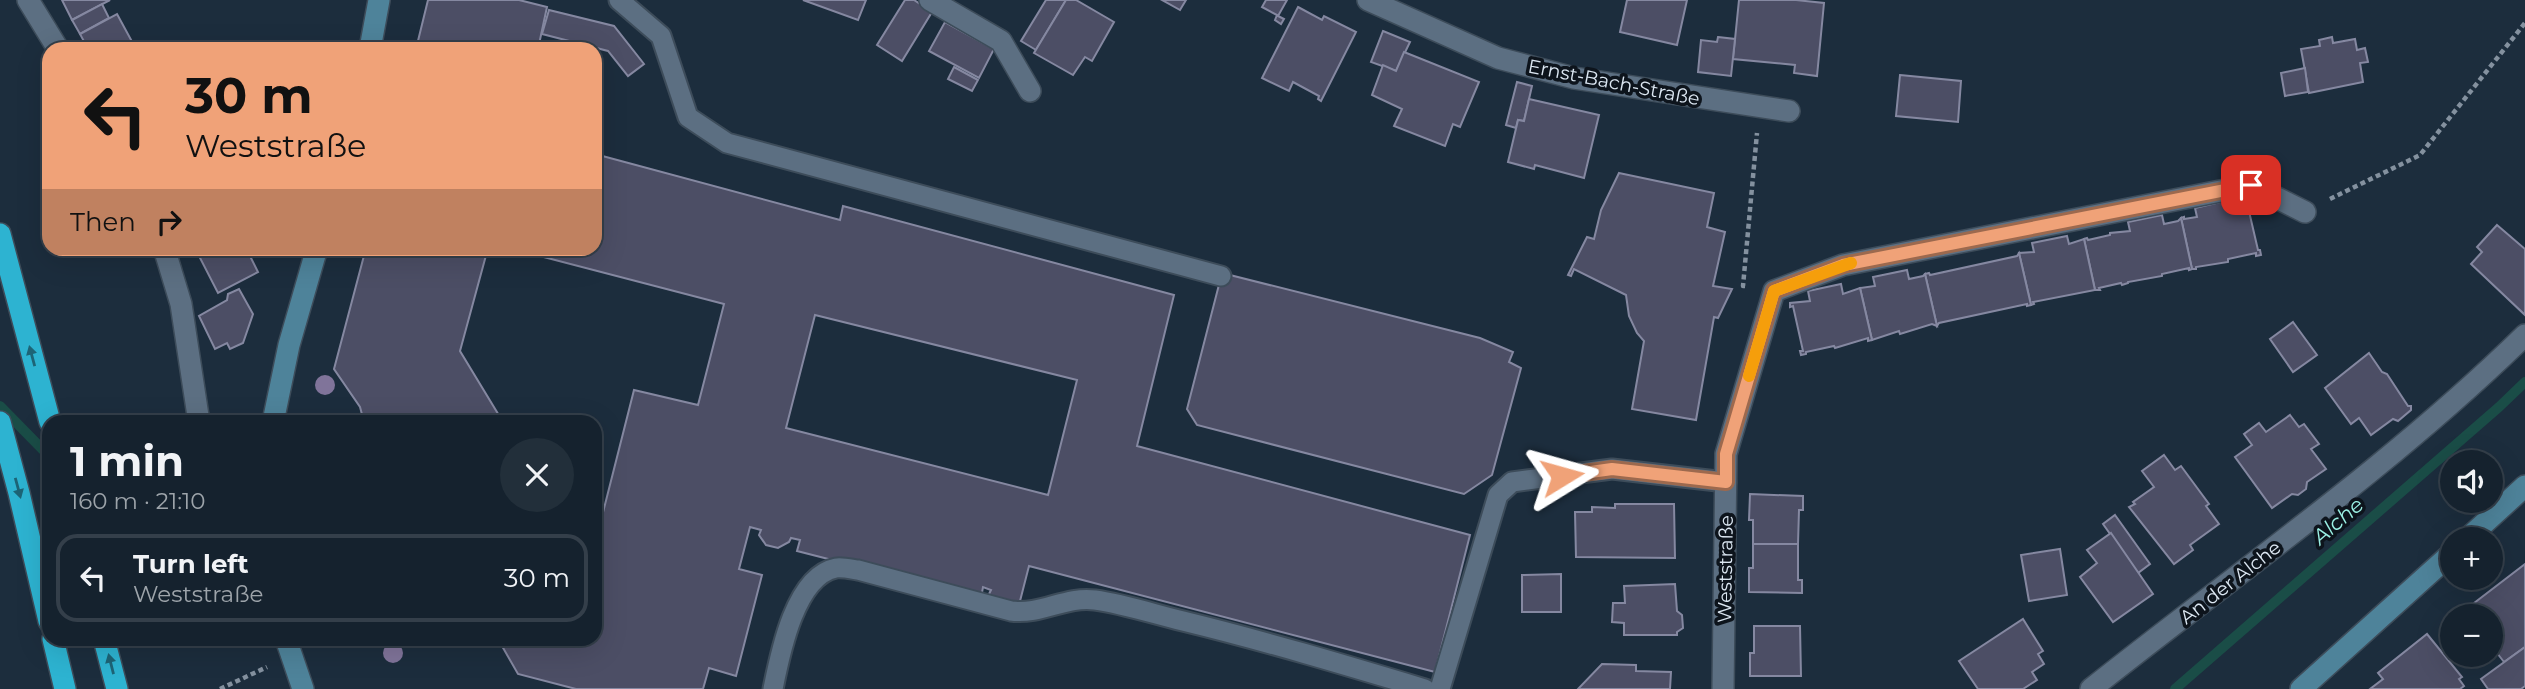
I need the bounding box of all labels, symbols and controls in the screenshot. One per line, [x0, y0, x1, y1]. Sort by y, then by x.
street label: Ernst-Bach-Straße [1526, 55, 1702, 110]
text: 30 m [185, 66, 313, 125]
icon: left [70, 70, 161, 161]
text: Weststraße [185, 126, 366, 165]
pin [2221, 155, 2281, 215]
icon: arrive [2232, 166, 2270, 204]
icon: right [150, 203, 188, 241]
text: Then [70, 206, 136, 238]
one-way arrow [26, 345, 37, 367]
text: 1 min [70, 435, 184, 487]
button: close [500, 438, 574, 512]
position arrow [1525, 439, 1599, 513]
map controls [2440, 450, 2503, 667]
button: sound [2440, 450, 2503, 513]
one-way arrow [13, 477, 24, 499]
text: 160 m · 21:10 [70, 487, 206, 515]
water label: Alche [2306, 492, 2368, 551]
street label: Weststraße [1713, 515, 1738, 623]
button: + [2440, 527, 2503, 590]
street label: An der Alche [2175, 536, 2285, 629]
text: Turn left [133, 548, 249, 580]
icon: left [74, 559, 112, 597]
text: 30 m [504, 562, 570, 594]
text: Weststraße [133, 580, 263, 608]
button: − [2440, 604, 2503, 667]
one-way arrow [105, 653, 116, 675]

